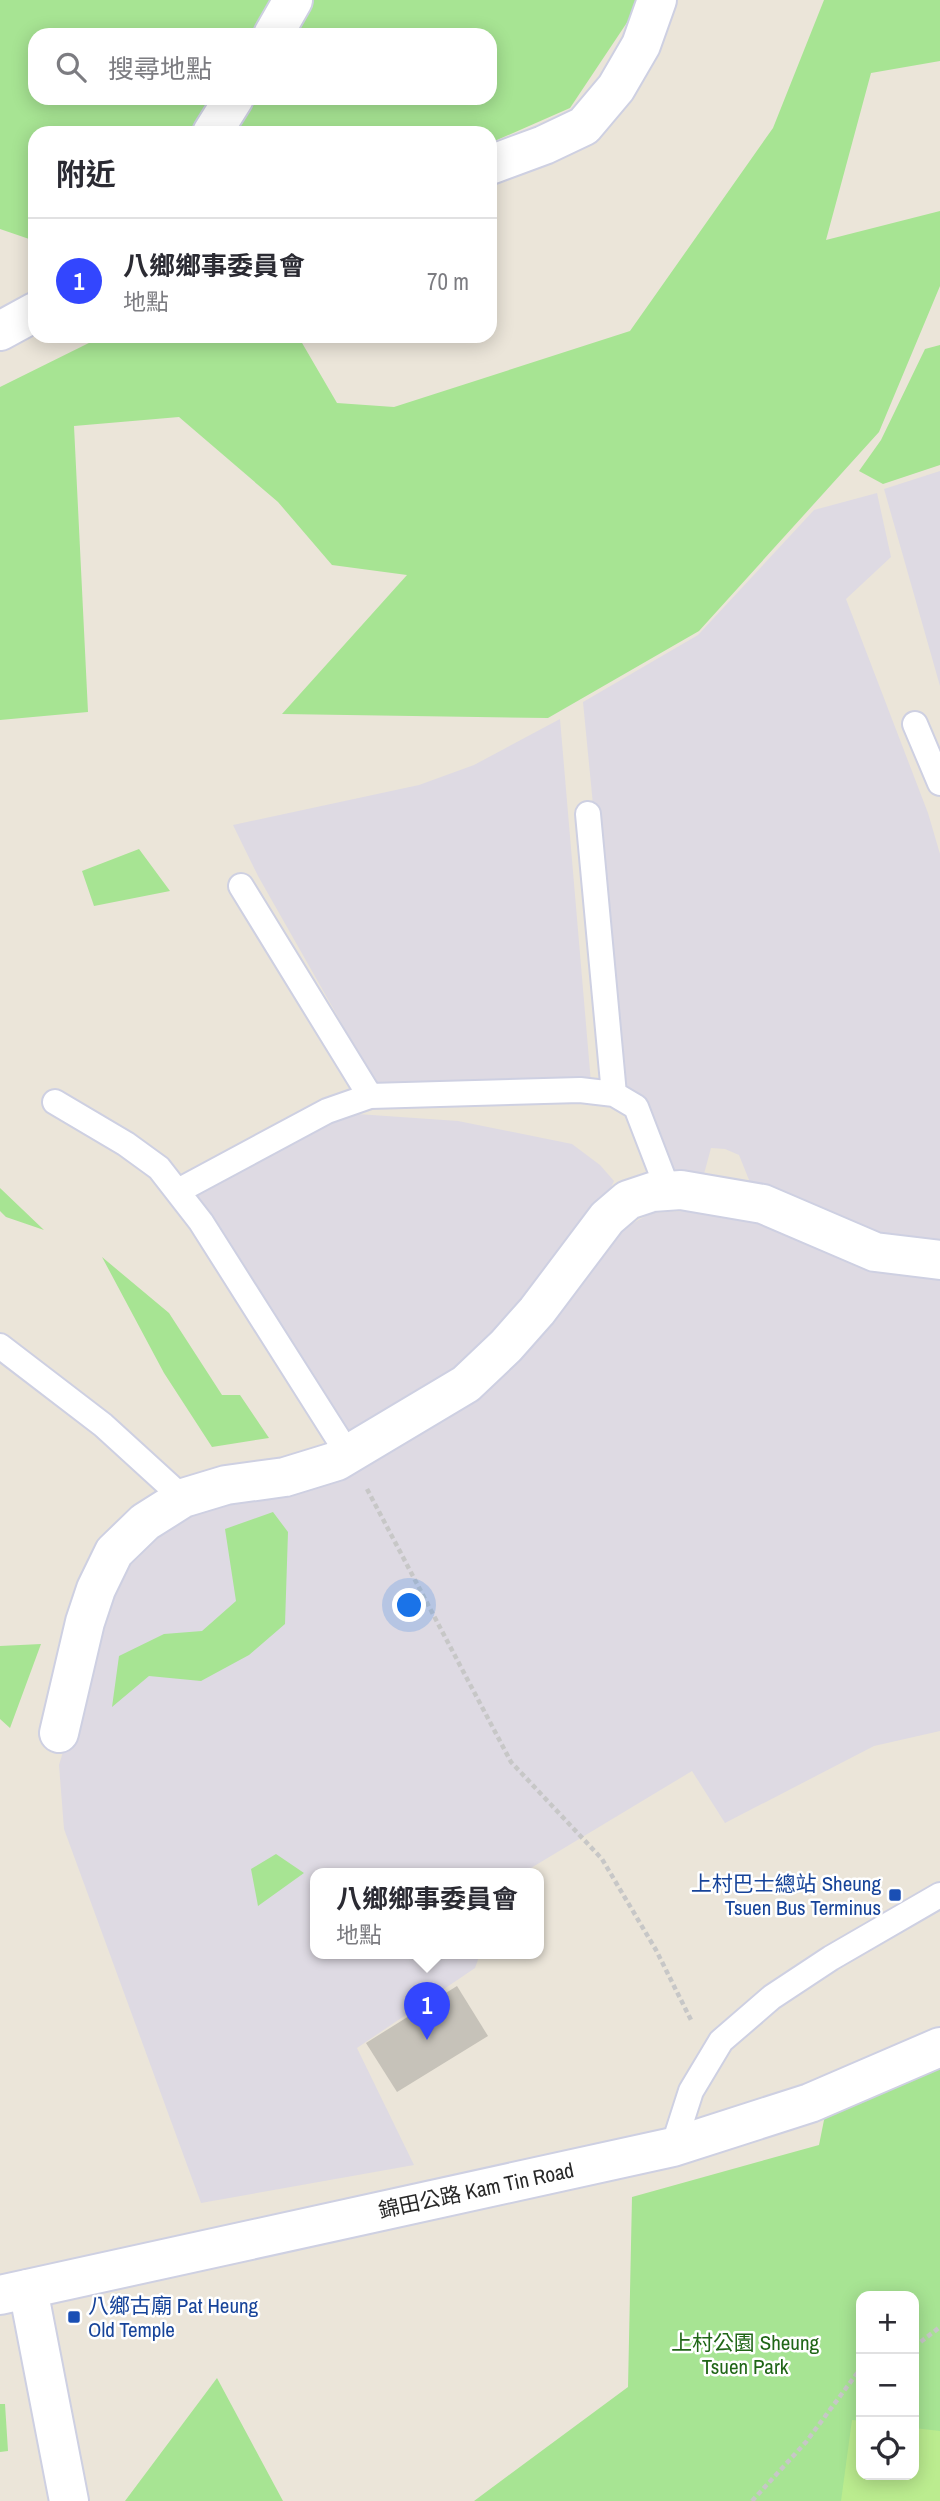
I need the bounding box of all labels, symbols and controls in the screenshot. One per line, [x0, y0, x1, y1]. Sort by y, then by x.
search box [28, 28, 497, 105]
icon: search [52, 48, 90, 86]
text: 搜尋地點 [108, 51, 212, 86]
text: 附近 [56, 154, 116, 194]
text: 八鄉鄉事委員會 [123, 248, 305, 283]
text: 1 [74, 266, 84, 297]
text: 70 m [427, 266, 469, 297]
text: 地點 [123, 286, 169, 317]
your location [392, 1588, 426, 1622]
popup [310, 1868, 544, 1959]
place label: 上村巴士總站 Sheung Tsuen Bus Terminus [691, 1869, 881, 1922]
text: 八鄉鄉事委員會 [336, 1881, 518, 1916]
marker: 上村巴士總站 Sheung Tsuen Bus Terminus [887, 1887, 903, 1903]
text: 地點 [336, 1919, 382, 1950]
pin: 1 [404, 1982, 450, 2040]
street label: 錦田公路 Kam Tin Road [376, 2155, 576, 2225]
place label: 八鄉古廟 Pat Heung Old Temple [88, 2291, 259, 2344]
map controls [856, 2291, 919, 2480]
button: + [856, 2291, 919, 2354]
marker: 八鄉古廟 Pat Heung Old Temple [66, 2309, 82, 2325]
park label: 上村公園 Sheung Tsuen Park [671, 2328, 820, 2381]
button: − [856, 2354, 919, 2417]
button: locate [856, 2417, 919, 2480]

